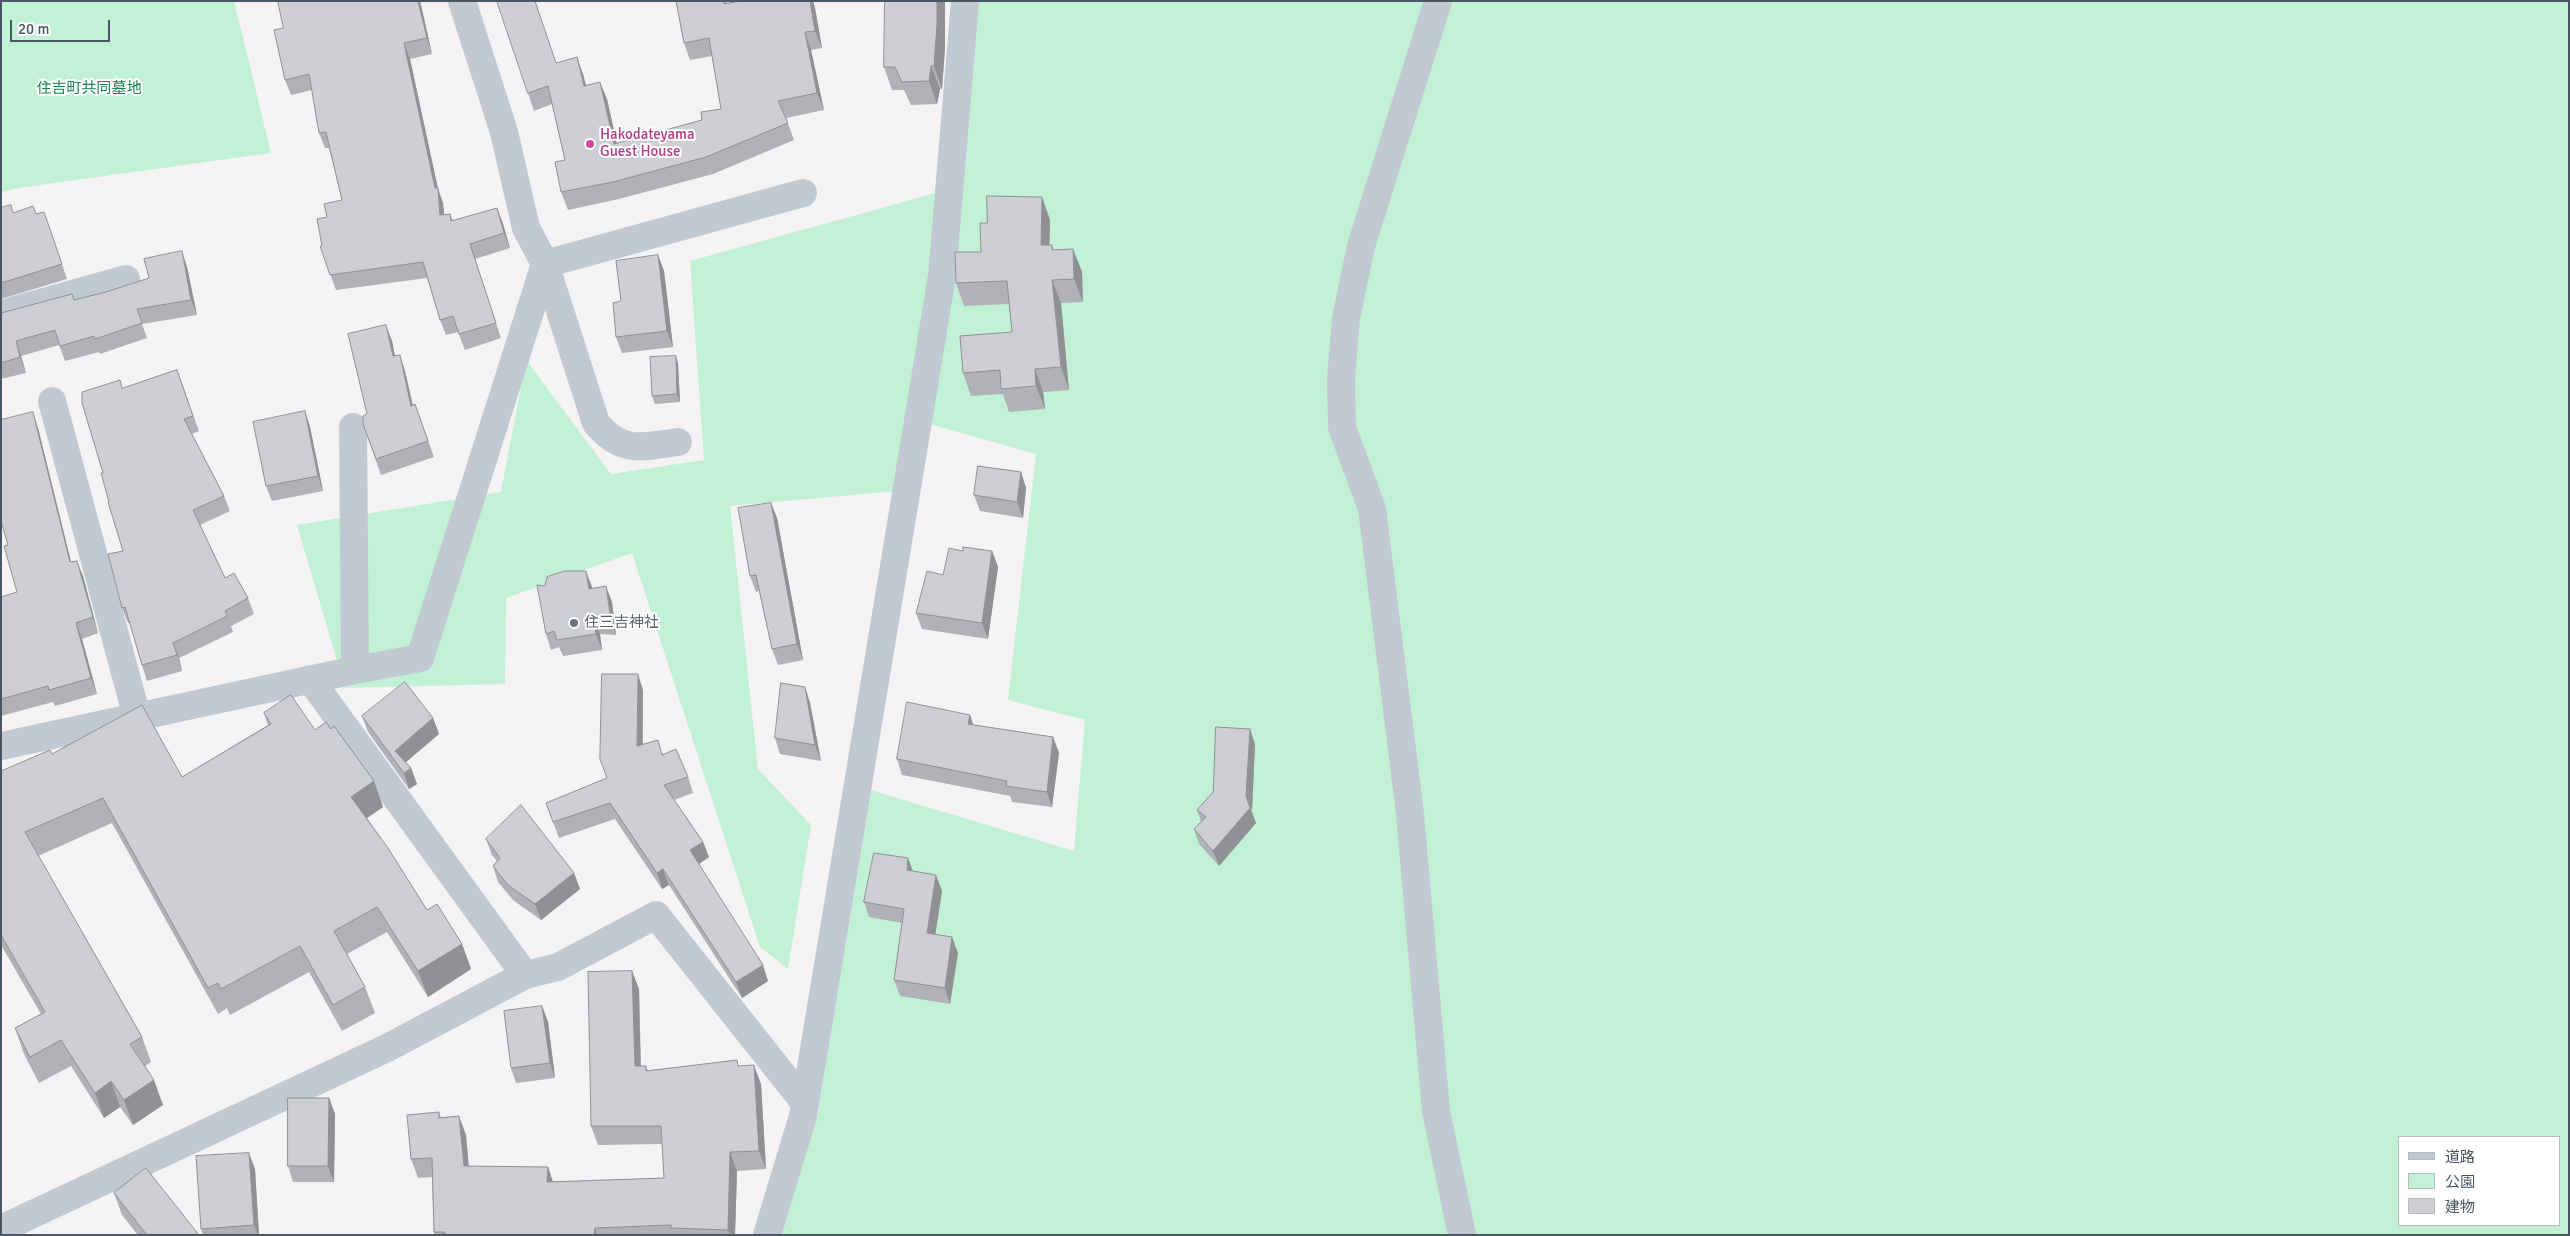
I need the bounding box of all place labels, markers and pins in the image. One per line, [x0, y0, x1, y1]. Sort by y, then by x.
place label: Hakodateyama Guest House [600, 126, 695, 161]
marker: Hakodateyama Guest House [584, 138, 596, 150]
place label: 住三吉神社 [584, 614, 659, 632]
marker: 住三吉神社 [568, 617, 580, 629]

